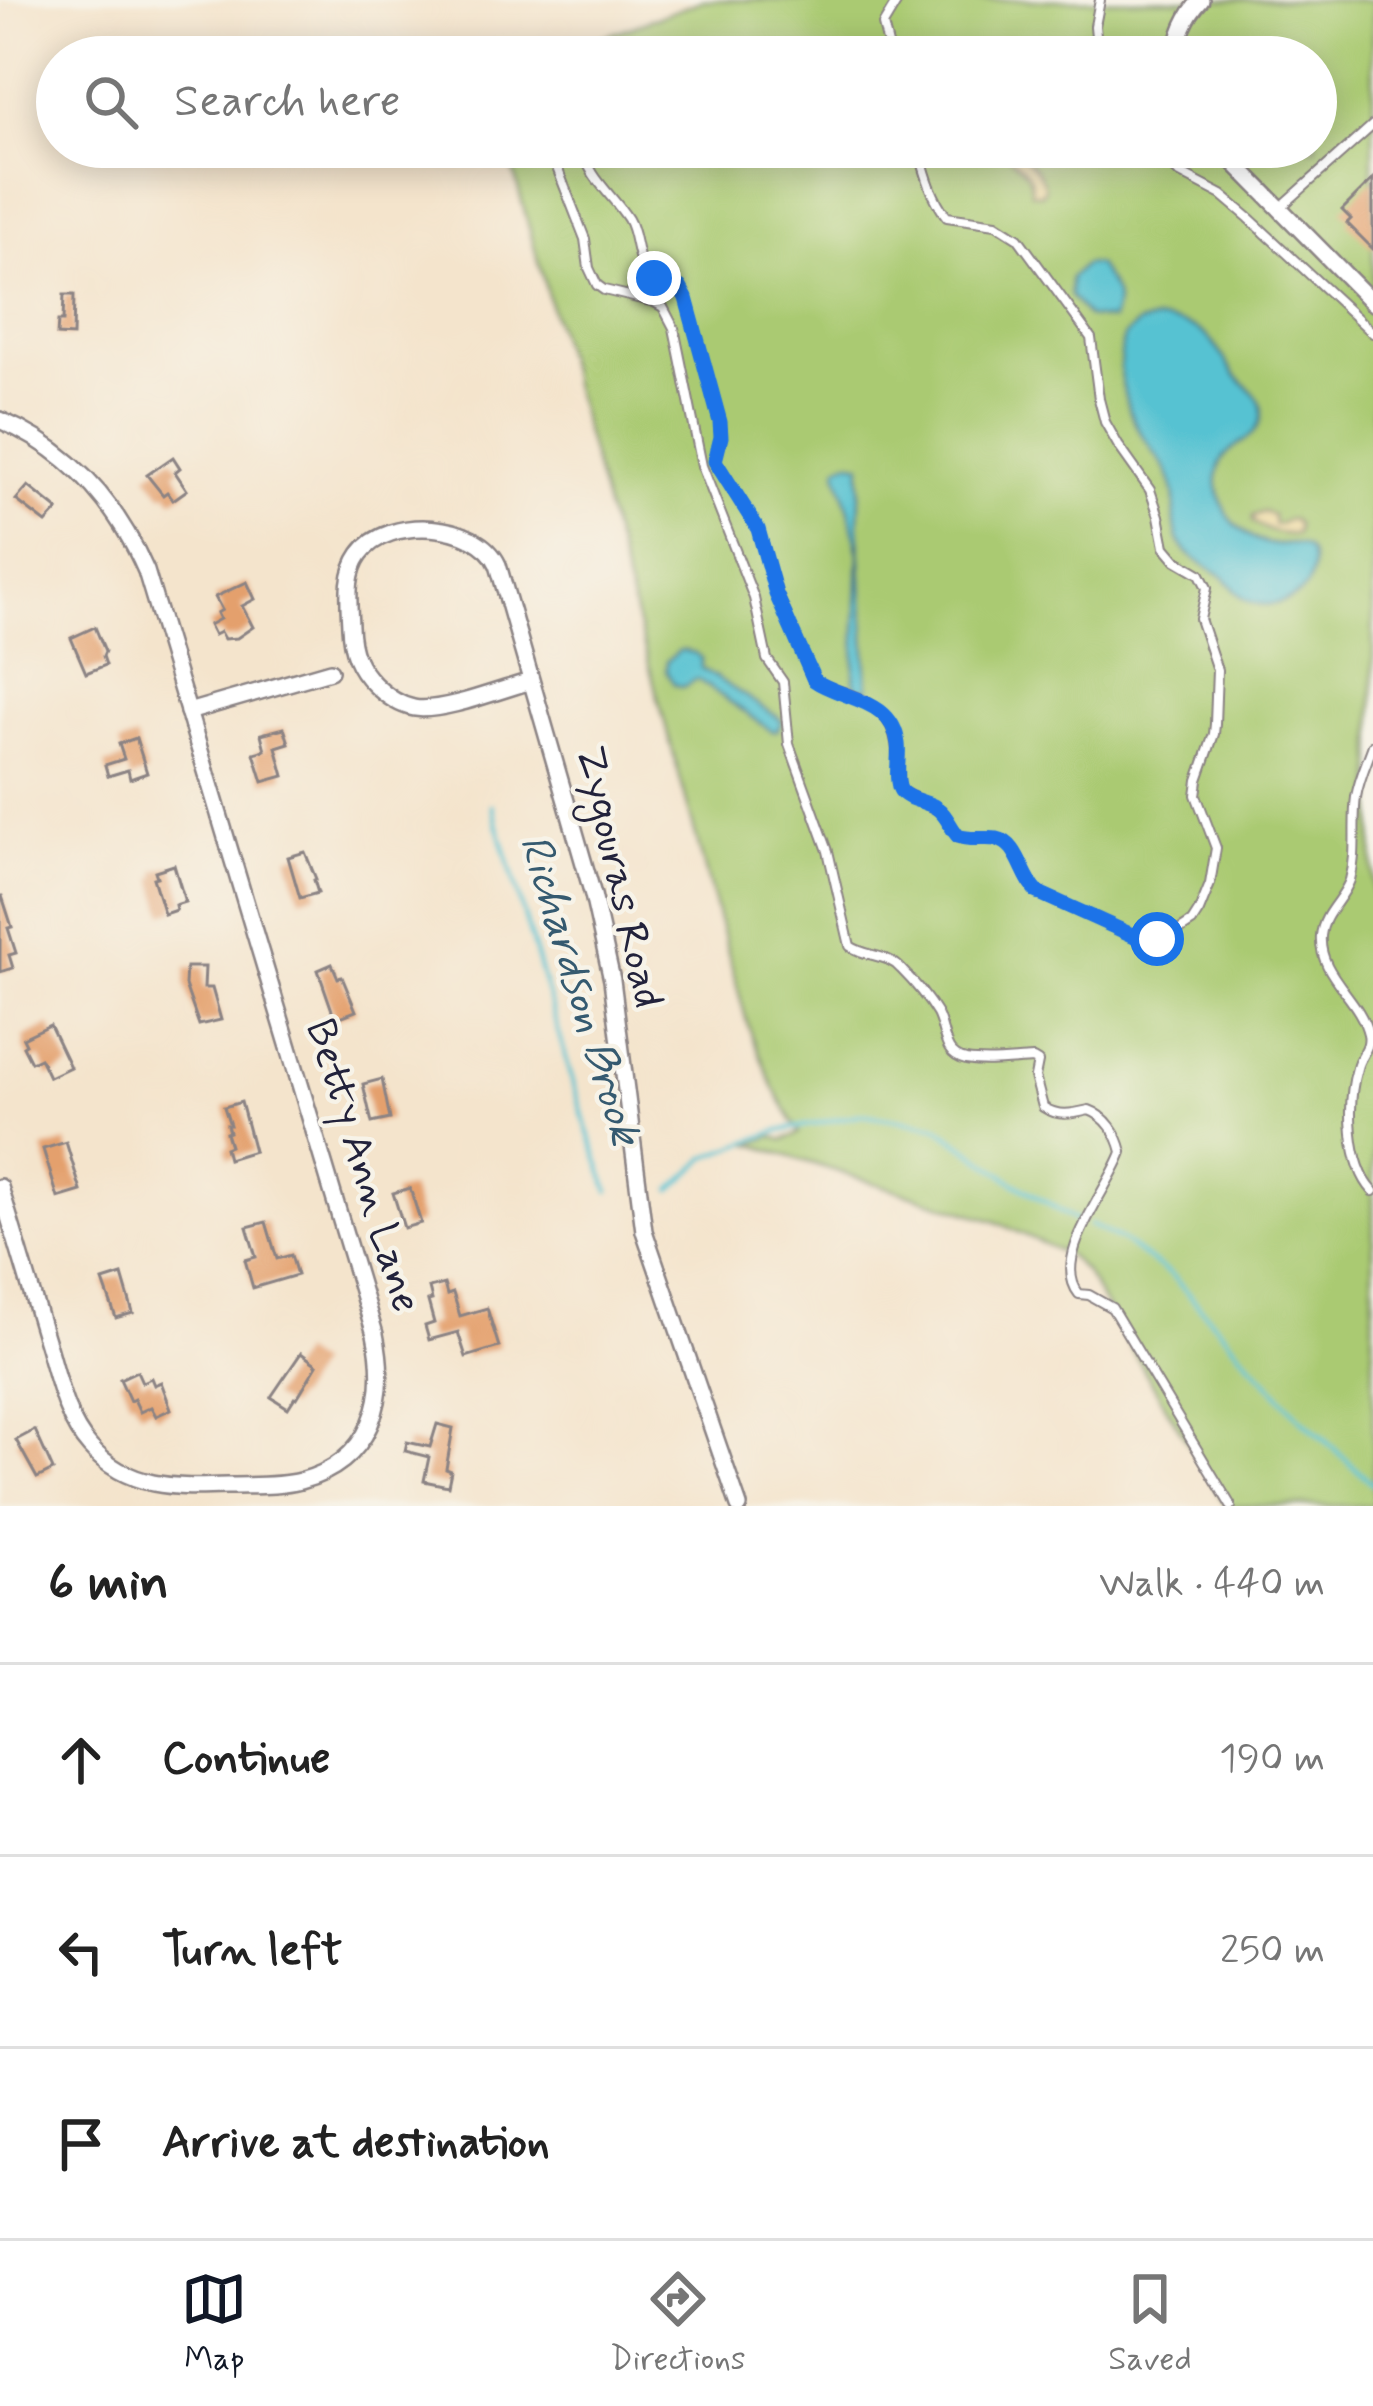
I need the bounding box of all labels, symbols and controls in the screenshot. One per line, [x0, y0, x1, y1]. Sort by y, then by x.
search box [36, 36, 1337, 168]
icon: search [78, 69, 144, 135]
text: Search here [174, 73, 401, 132]
route end [627, 251, 681, 305]
street label: Zygouras Road [558, 741, 675, 1014]
water label: Richardson Brook [504, 827, 655, 1155]
route start [1130, 912, 1184, 966]
street label: Betty Ann Lane [291, 1013, 433, 1319]
text: 6 min [48, 1551, 169, 1617]
text: Walk · 440 m [1099, 1559, 1325, 1610]
icon: ahead [48, 1727, 114, 1793]
text: Continue [162, 1730, 330, 1789]
text: 190 m [1219, 1734, 1325, 1785]
icon: left [48, 1919, 114, 1985]
text: Turn left [162, 1922, 342, 1981]
text: 250 m [1220, 1926, 1325, 1977]
icon: arrive [48, 2111, 114, 2177]
text: Arrive at destination [162, 2114, 550, 2173]
tab: Map [181, 2266, 247, 2382]
tab: Directions [610, 2266, 746, 2382]
tab: Saved [1108, 2266, 1192, 2382]

